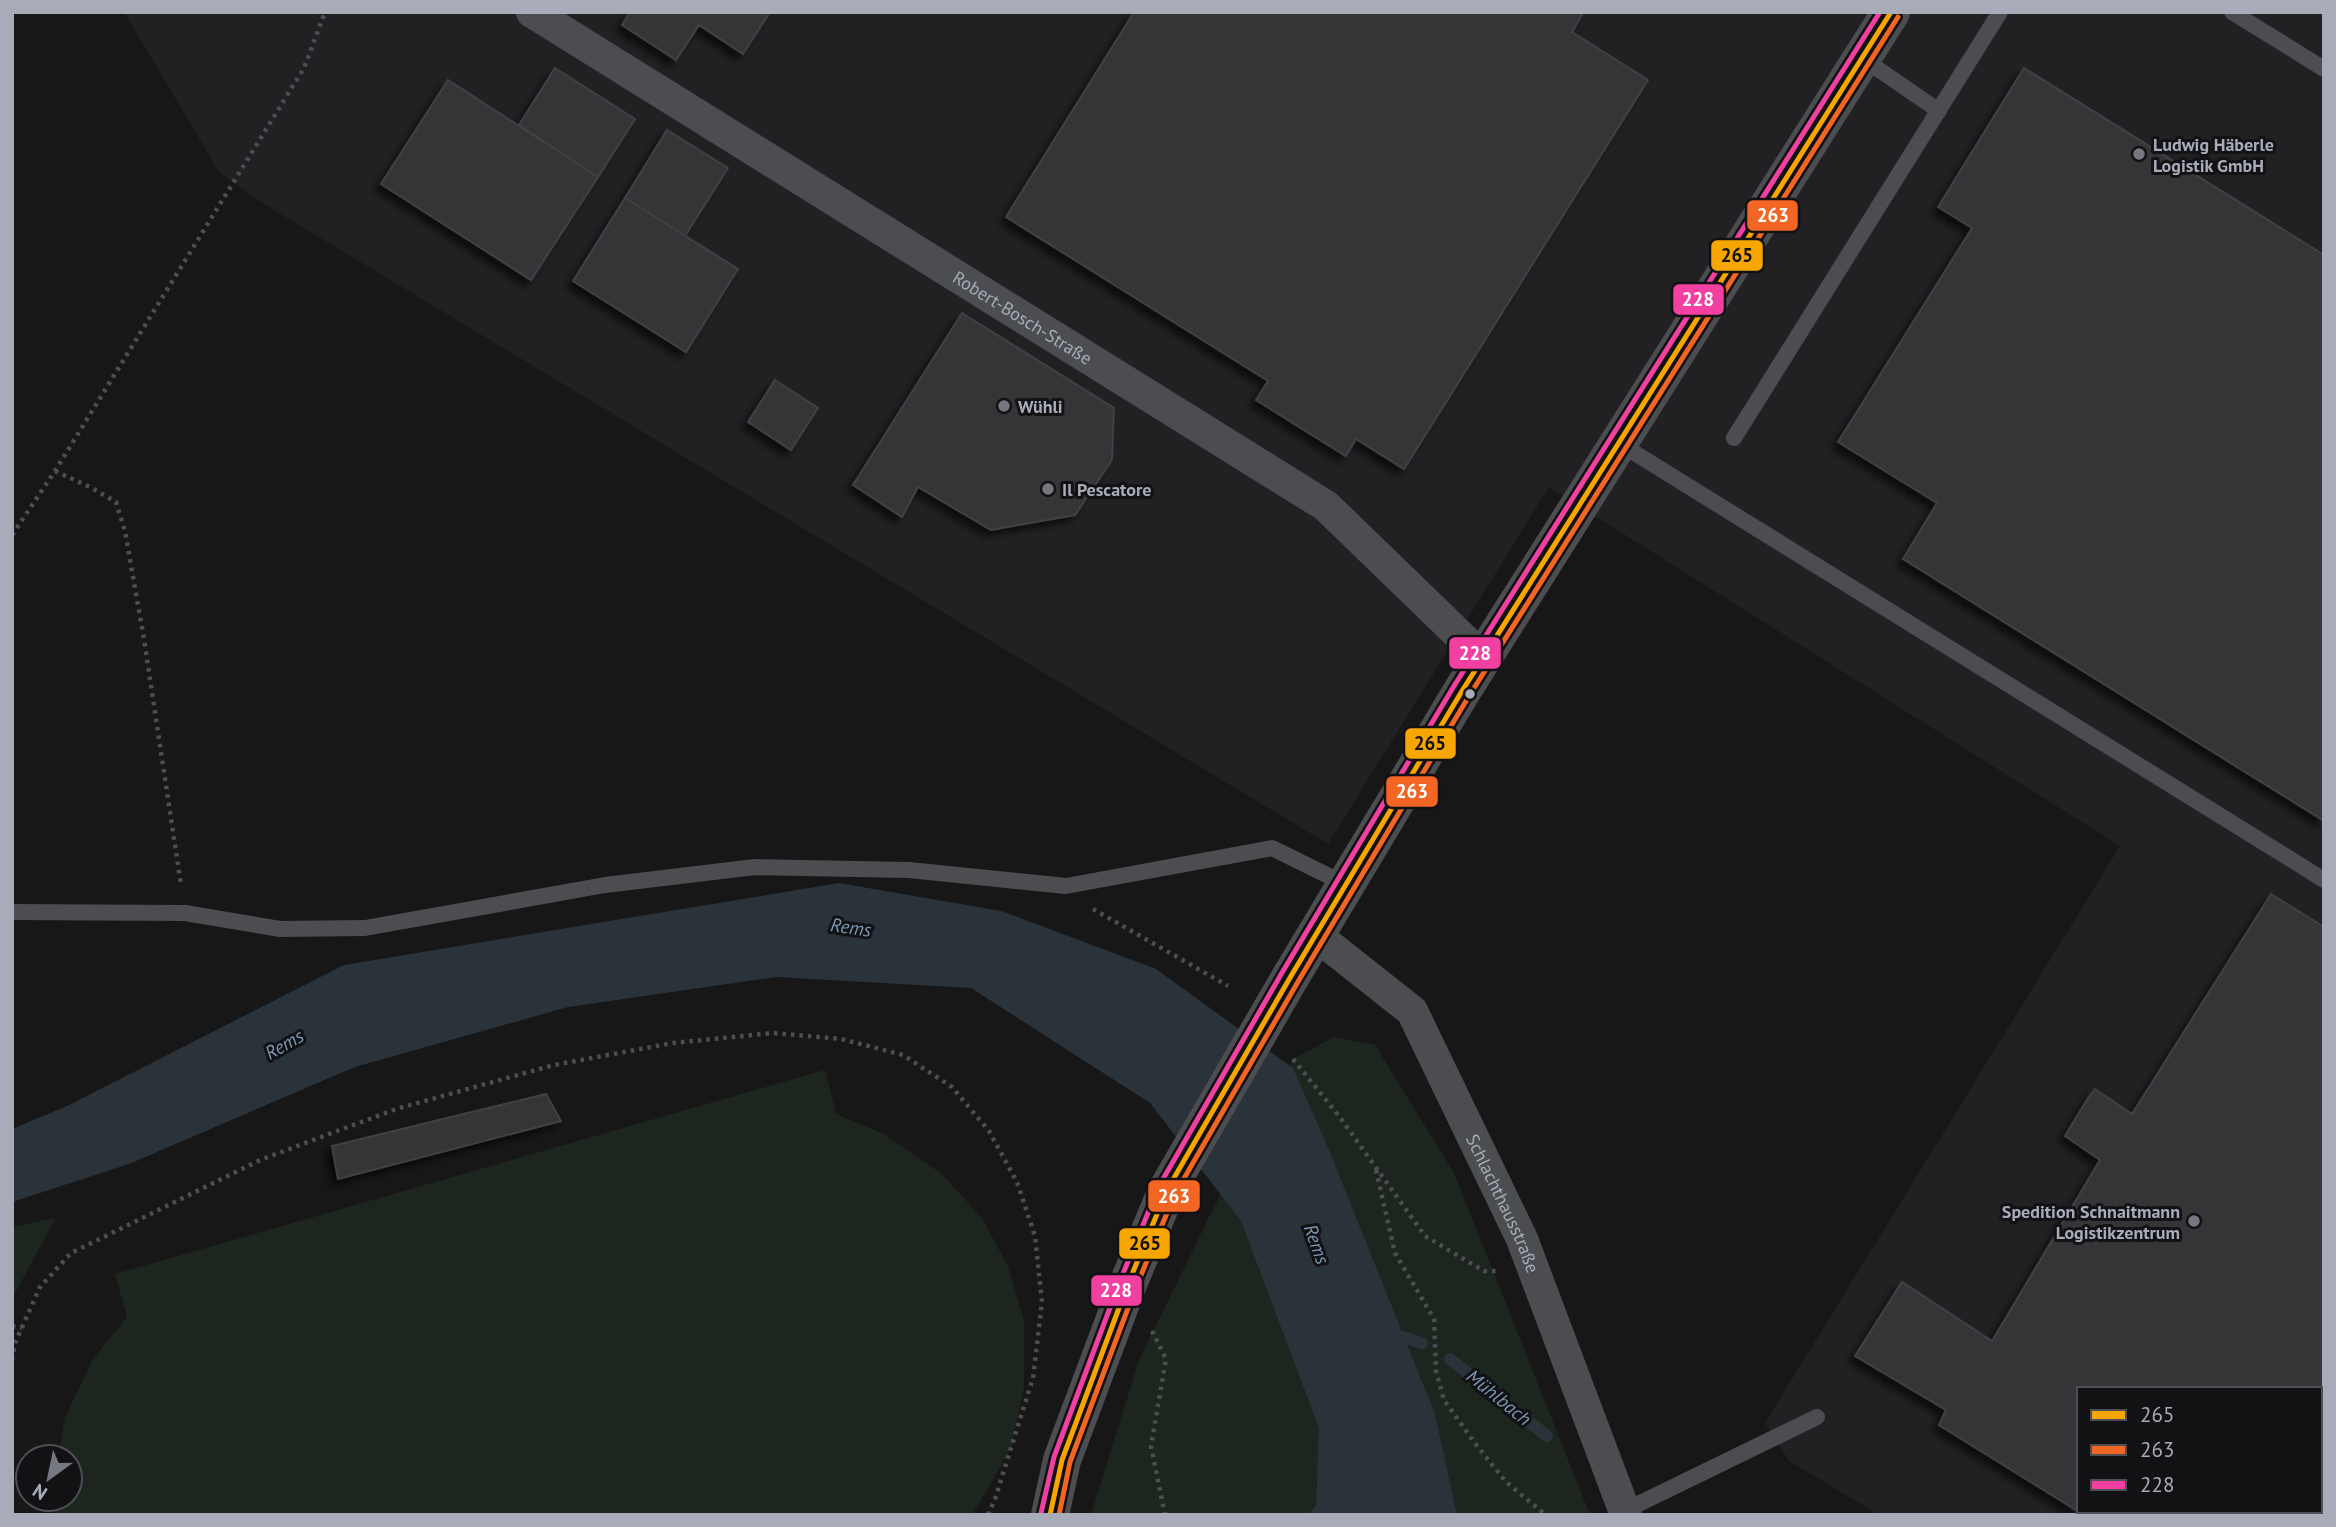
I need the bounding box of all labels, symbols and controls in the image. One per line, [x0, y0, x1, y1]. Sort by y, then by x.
place label: Ludwig Häberle Logistik GmbH [2153, 133, 2274, 177]
marker: Ludwig Häberle Logistik GmbH [2131, 146, 2147, 162]
line badge: 263 [1746, 199, 1799, 232]
text: 263 [1757, 203, 1789, 227]
line badge: 265 [1710, 239, 1764, 272]
text: 265 [1721, 243, 1753, 267]
street label: Robert-Bosch-Straße [949, 265, 1097, 369]
line badge: 228 [1672, 283, 1725, 316]
text: 228 [1682, 287, 1714, 311]
place label: Wühli [1018, 395, 1063, 418]
marker: Wühli [996, 398, 1012, 414]
place label: Il Pescatore [1062, 478, 1151, 501]
marker: Il Pescatore [1040, 481, 1056, 497]
line badge: 228 [1448, 636, 1502, 670]
text: 228 [1459, 641, 1491, 665]
unlabelled marker [1463, 687, 1477, 701]
line badge: 265 [1404, 727, 1457, 760]
text: 265 [1414, 731, 1446, 755]
line badge: 263 [1385, 775, 1439, 808]
text: 263 [1396, 779, 1428, 803]
water label: Rems [829, 912, 873, 942]
water label: Rems [260, 1023, 308, 1065]
street label: Schlachthausstraße [1461, 1130, 1545, 1276]
line badge: 263 [1147, 1179, 1201, 1213]
text: 263 [1158, 1184, 1190, 1208]
place label: Spedition Schnaitmann Logistikzentrum [2002, 1200, 2180, 1244]
marker: Spedition Schnaitmann Logistikzentrum [2186, 1213, 2202, 1229]
water label: Rems [1299, 1221, 1335, 1268]
line badge: 265 [1118, 1227, 1171, 1260]
text: 265 [1129, 1231, 1161, 1255]
line badge: 228 [1090, 1274, 1143, 1307]
text: 228 [1100, 1278, 1132, 1302]
water label: Mühlbach [1462, 1364, 1536, 1430]
legend [2077, 1387, 2322, 1513]
text: 265 [2140, 1401, 2174, 1428]
text: 263 [2140, 1436, 2174, 1463]
north arrow [14, 1443, 84, 1513]
text: 228 [2140, 1471, 2174, 1498]
text: N [28, 1479, 52, 1506]

